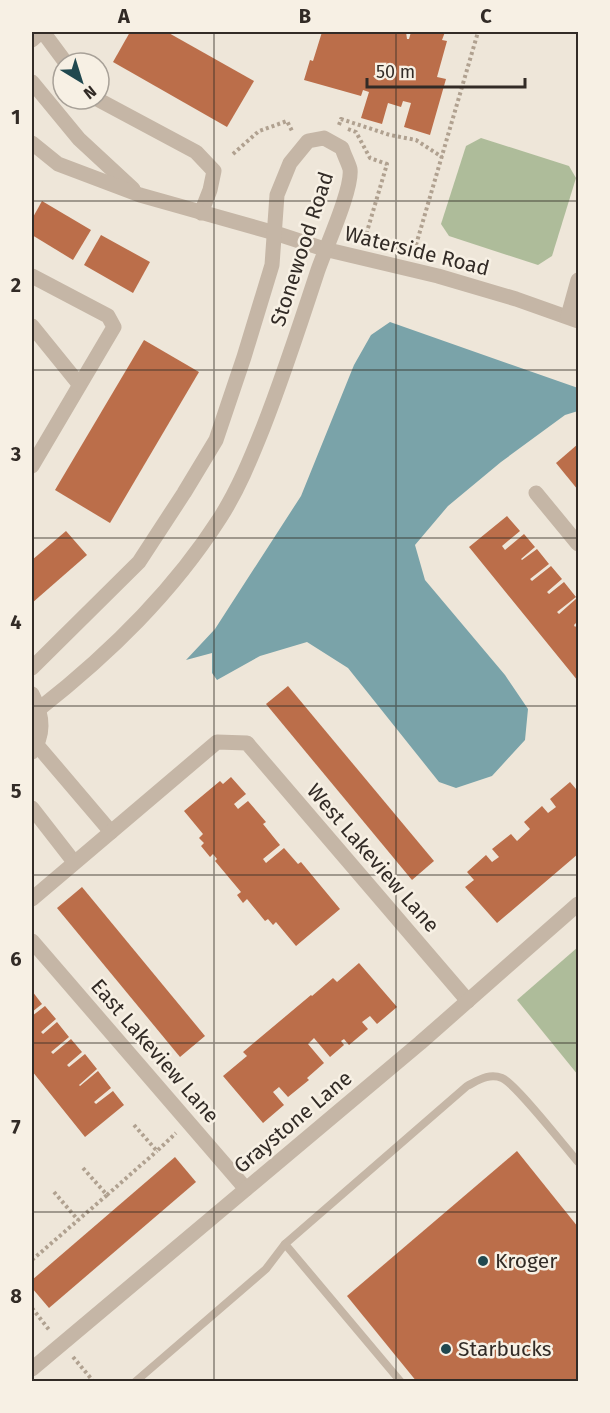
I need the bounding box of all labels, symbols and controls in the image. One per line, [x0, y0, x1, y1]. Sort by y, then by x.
text: A [117, 4, 131, 28]
text: B [299, 4, 311, 28]
text: C [480, 4, 492, 28]
north arrow [51, 51, 111, 111]
scale bar [367, 51, 524, 89]
text: 50 m [376, 61, 415, 83]
text: N [80, 82, 100, 103]
text: 1 [11, 105, 21, 129]
street label: Stonewood Road [265, 168, 339, 330]
street label: Waterside Road [342, 220, 492, 282]
text: 2 [11, 273, 21, 297]
text: 3 [10, 442, 21, 466]
text: 4 [10, 610, 22, 634]
street label: West Lakeview Lane [301, 778, 445, 938]
text: 5 [11, 779, 22, 803]
text: 6 [10, 947, 22, 971]
street label: East Lakeview Lane [85, 974, 225, 1128]
street label: Graystone Lane [229, 1065, 357, 1179]
text: 7 [11, 1115, 21, 1139]
place label: Kroger [495, 1248, 557, 1274]
marker: Kroger [476, 1254, 490, 1268]
text: 8 [10, 1284, 22, 1308]
place label: Starbucks [458, 1336, 552, 1362]
marker: Starbucks [439, 1342, 453, 1356]

